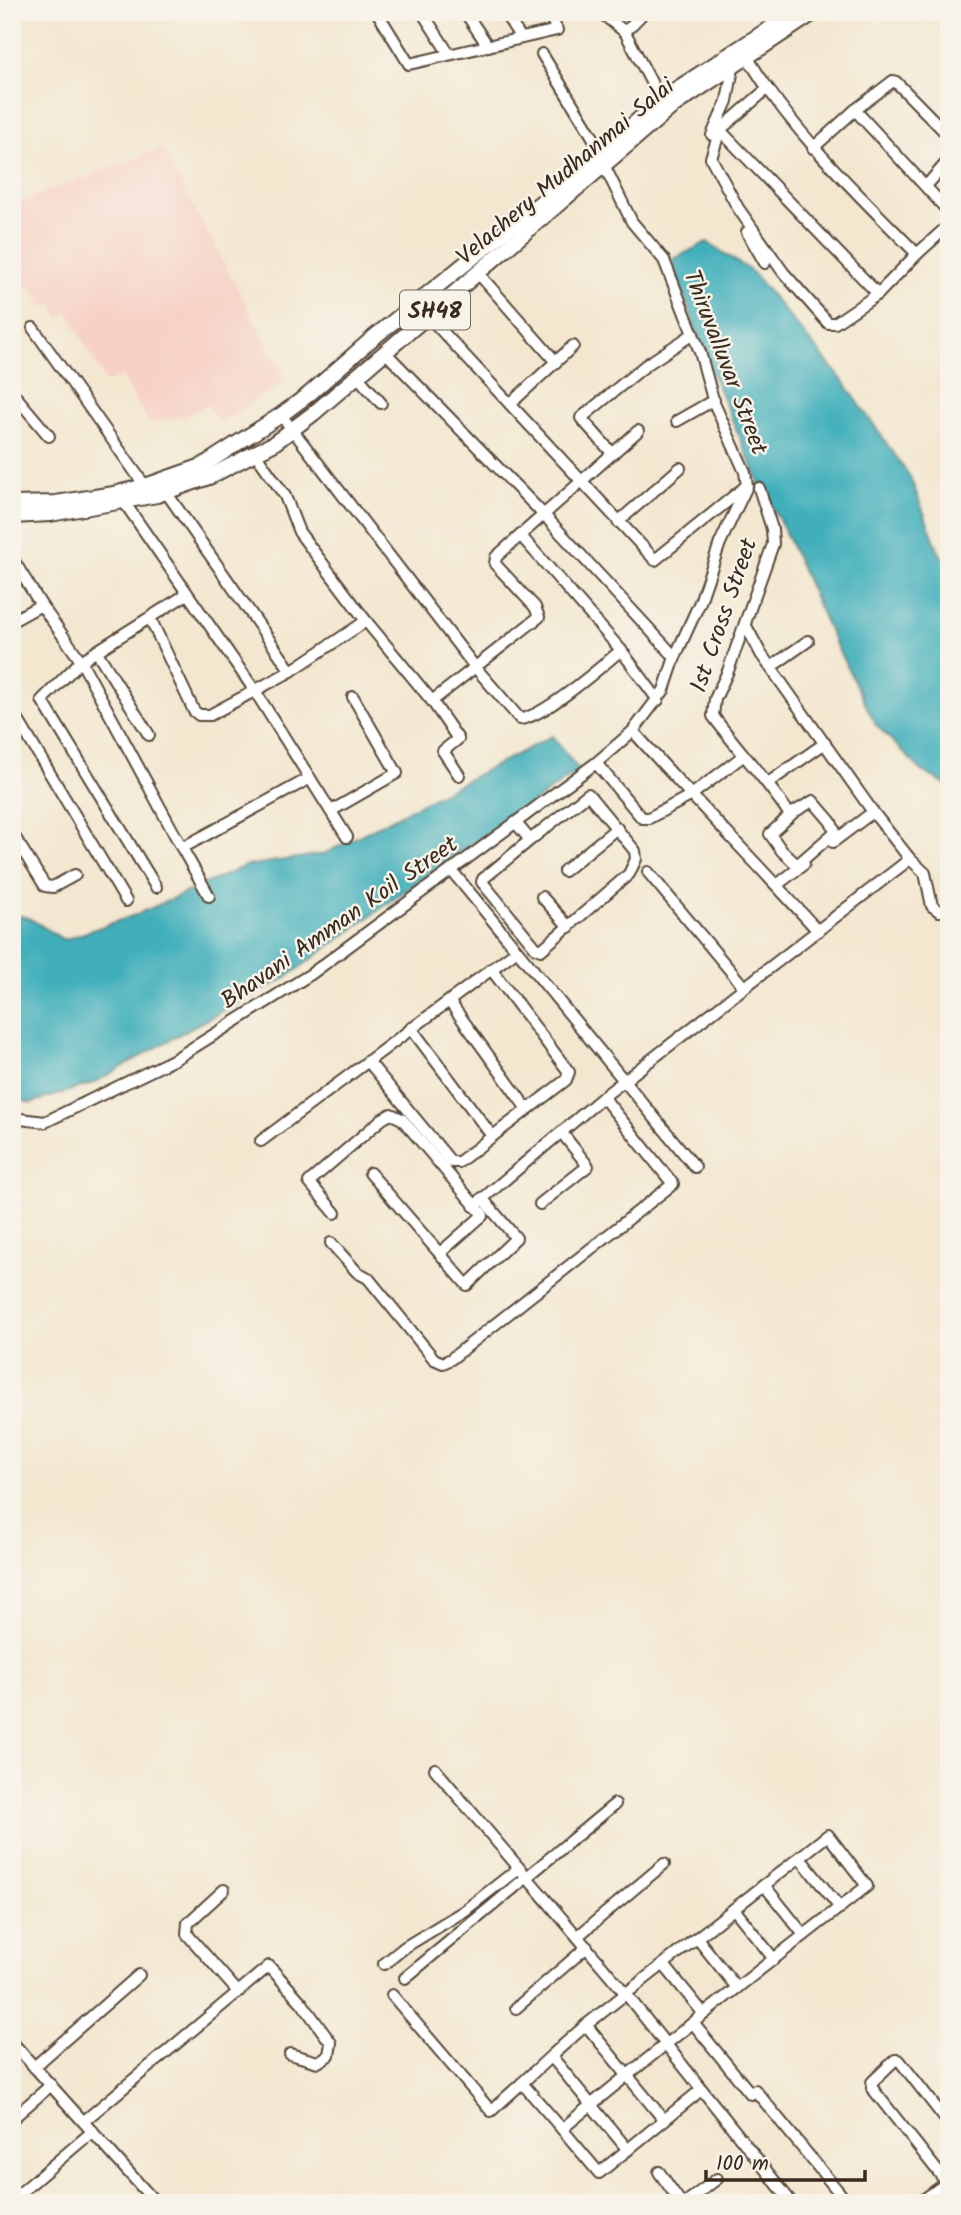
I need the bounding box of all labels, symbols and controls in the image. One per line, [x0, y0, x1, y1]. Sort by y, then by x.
street label: Velachery Mudhanmai Salai [448, 68, 685, 276]
street label: Thiruvalluvar Street [671, 264, 778, 461]
road number: SH48 [400, 290, 470, 330]
street label: 1st Cross Street [680, 532, 769, 698]
street label: Bhavani Amman Koil Street [213, 826, 467, 1020]
scale bar [706, 2138, 865, 2182]
text: 100 m [716, 2148, 769, 2181]

